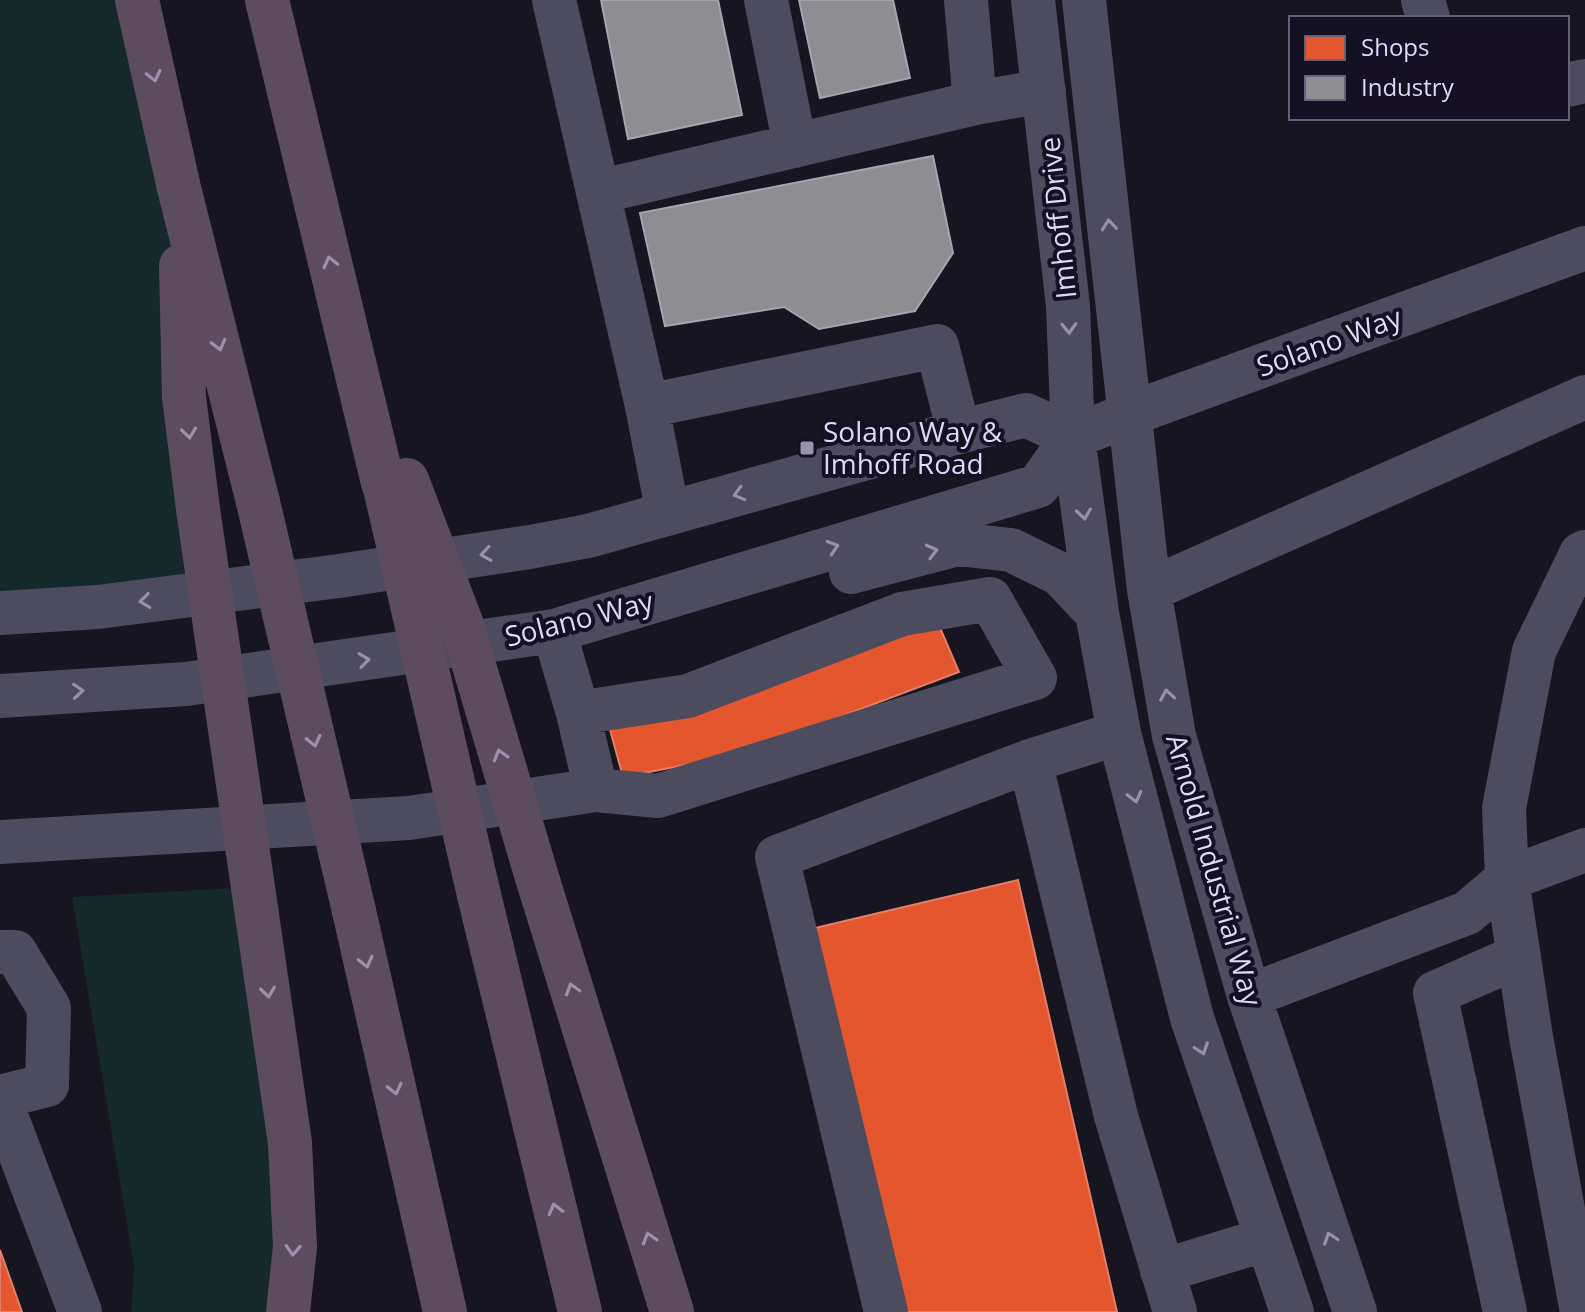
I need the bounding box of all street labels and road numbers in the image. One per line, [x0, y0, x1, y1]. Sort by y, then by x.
street label: Imhoff Drive [1030, 135, 1084, 301]
street label: Solano Way [1251, 297, 1407, 385]
street label: Solano Way [501, 581, 658, 655]
street label: Arnold Industrial Way [1158, 729, 1272, 1011]

